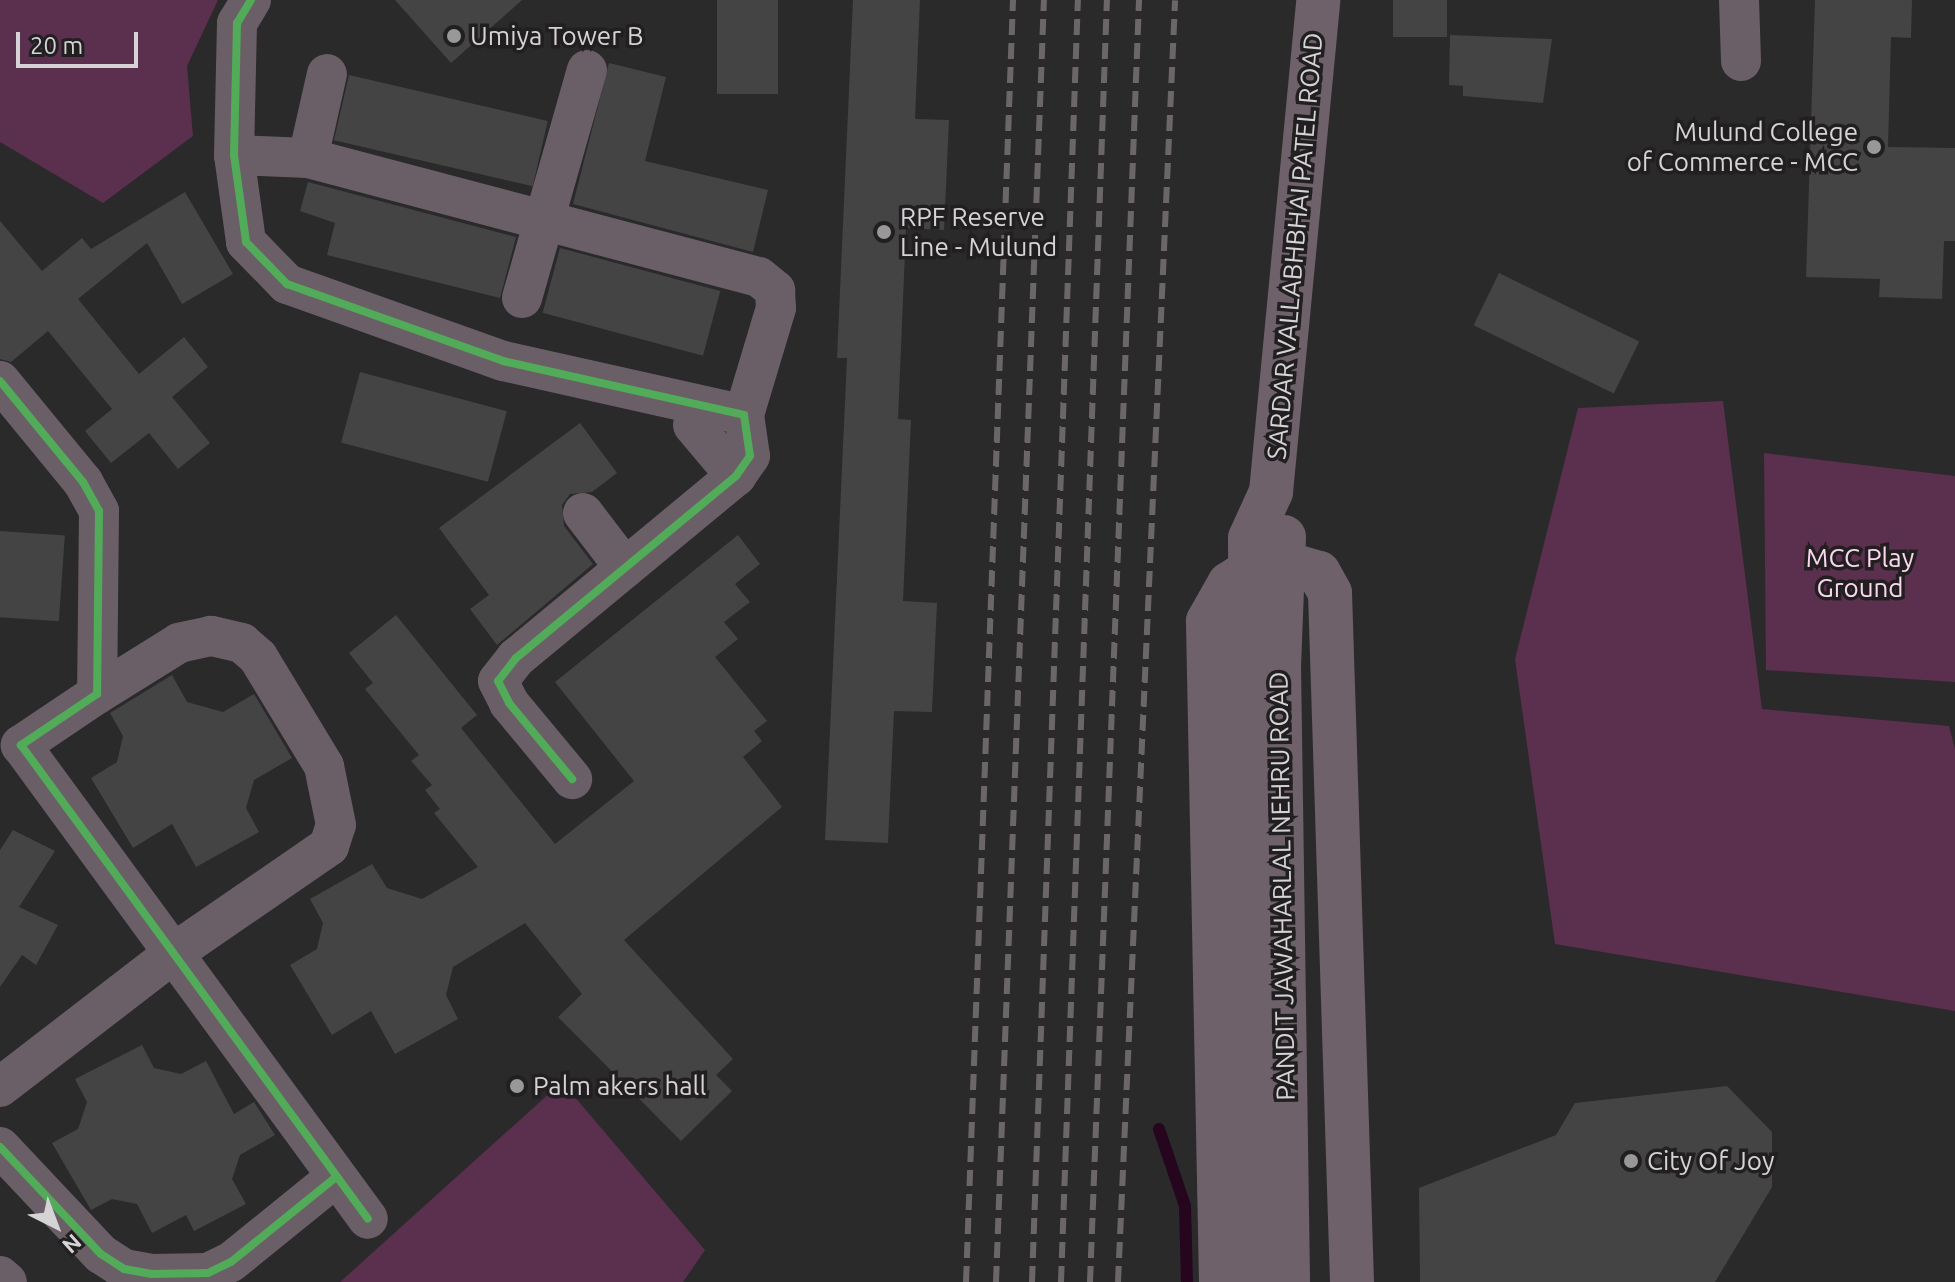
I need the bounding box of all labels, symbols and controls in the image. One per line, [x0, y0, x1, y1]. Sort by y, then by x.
scale bar [20, 16, 142, 66]
place label: Umiya Tower B [470, 20, 643, 52]
marker: Umiya Tower B [445, 27, 463, 45]
street label: SARDAR VALLABHBHAI PATEL ROAD [1261, 31, 1329, 461]
text: 20 m [30, 32, 83, 59]
place label: Mulund College of Commerce - MCC [1627, 116, 1858, 178]
marker: Mulund College of Commerce - MCC [1865, 138, 1883, 156]
place label: RPF Reserve Line - Mulund [900, 201, 1057, 262]
marker: RPF Reserve Line - Mulund [875, 223, 893, 241]
park label: MCC Play Ground [1806, 542, 1914, 604]
street label: PANDIT JAWAHARLAL NEHRU ROAD [1263, 671, 1301, 1101]
place label: Palm akers hall [533, 1070, 706, 1102]
marker: Palm akers hall [508, 1077, 526, 1095]
place label: City Of Joy [1647, 1145, 1775, 1177]
marker: City Of Joy [1622, 1152, 1640, 1170]
north arrow [16, 1186, 96, 1266]
text: N [58, 1229, 87, 1259]

